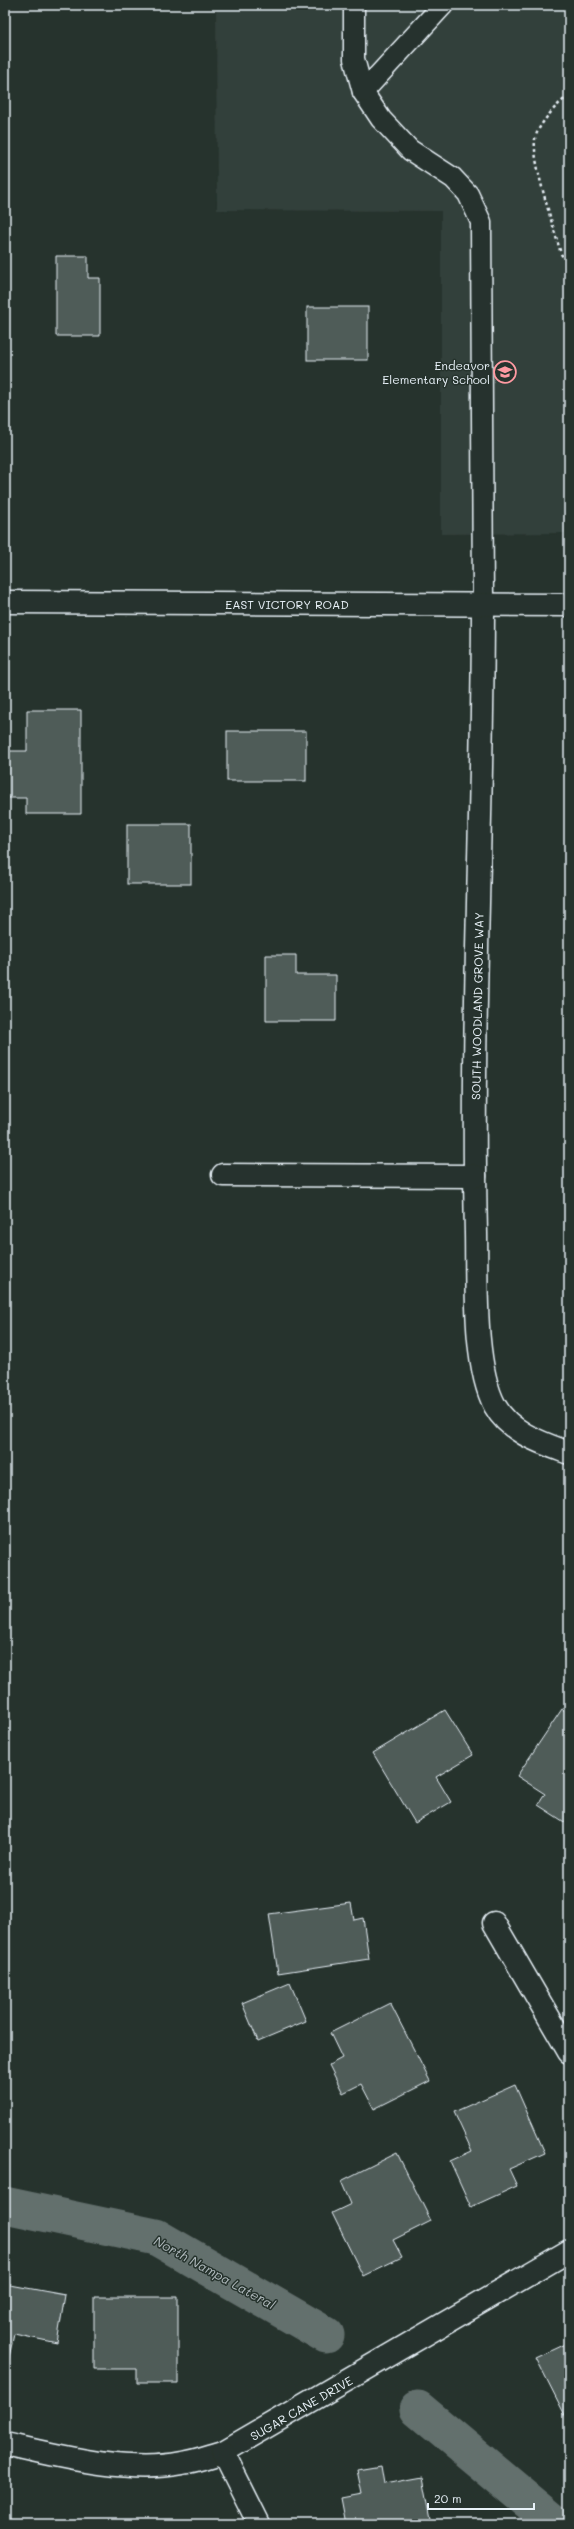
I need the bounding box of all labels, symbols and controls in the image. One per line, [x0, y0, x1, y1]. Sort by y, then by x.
place label: Endeavor Elementary School [382, 357, 490, 387]
school or university icon: Endeavor Elementary School [492, 359, 518, 385]
street label: EAST VICTORY ROAD [225, 596, 349, 612]
street label: SOUTH WOODLAND GROVE WAY [467, 912, 487, 1100]
water label: North Nampa Lateral [151, 2232, 279, 2313]
street label: SUGAR CANE DRIVE [247, 2372, 355, 2444]
scale bar [428, 2485, 534, 2511]
text: 20 m [434, 2490, 462, 2506]

